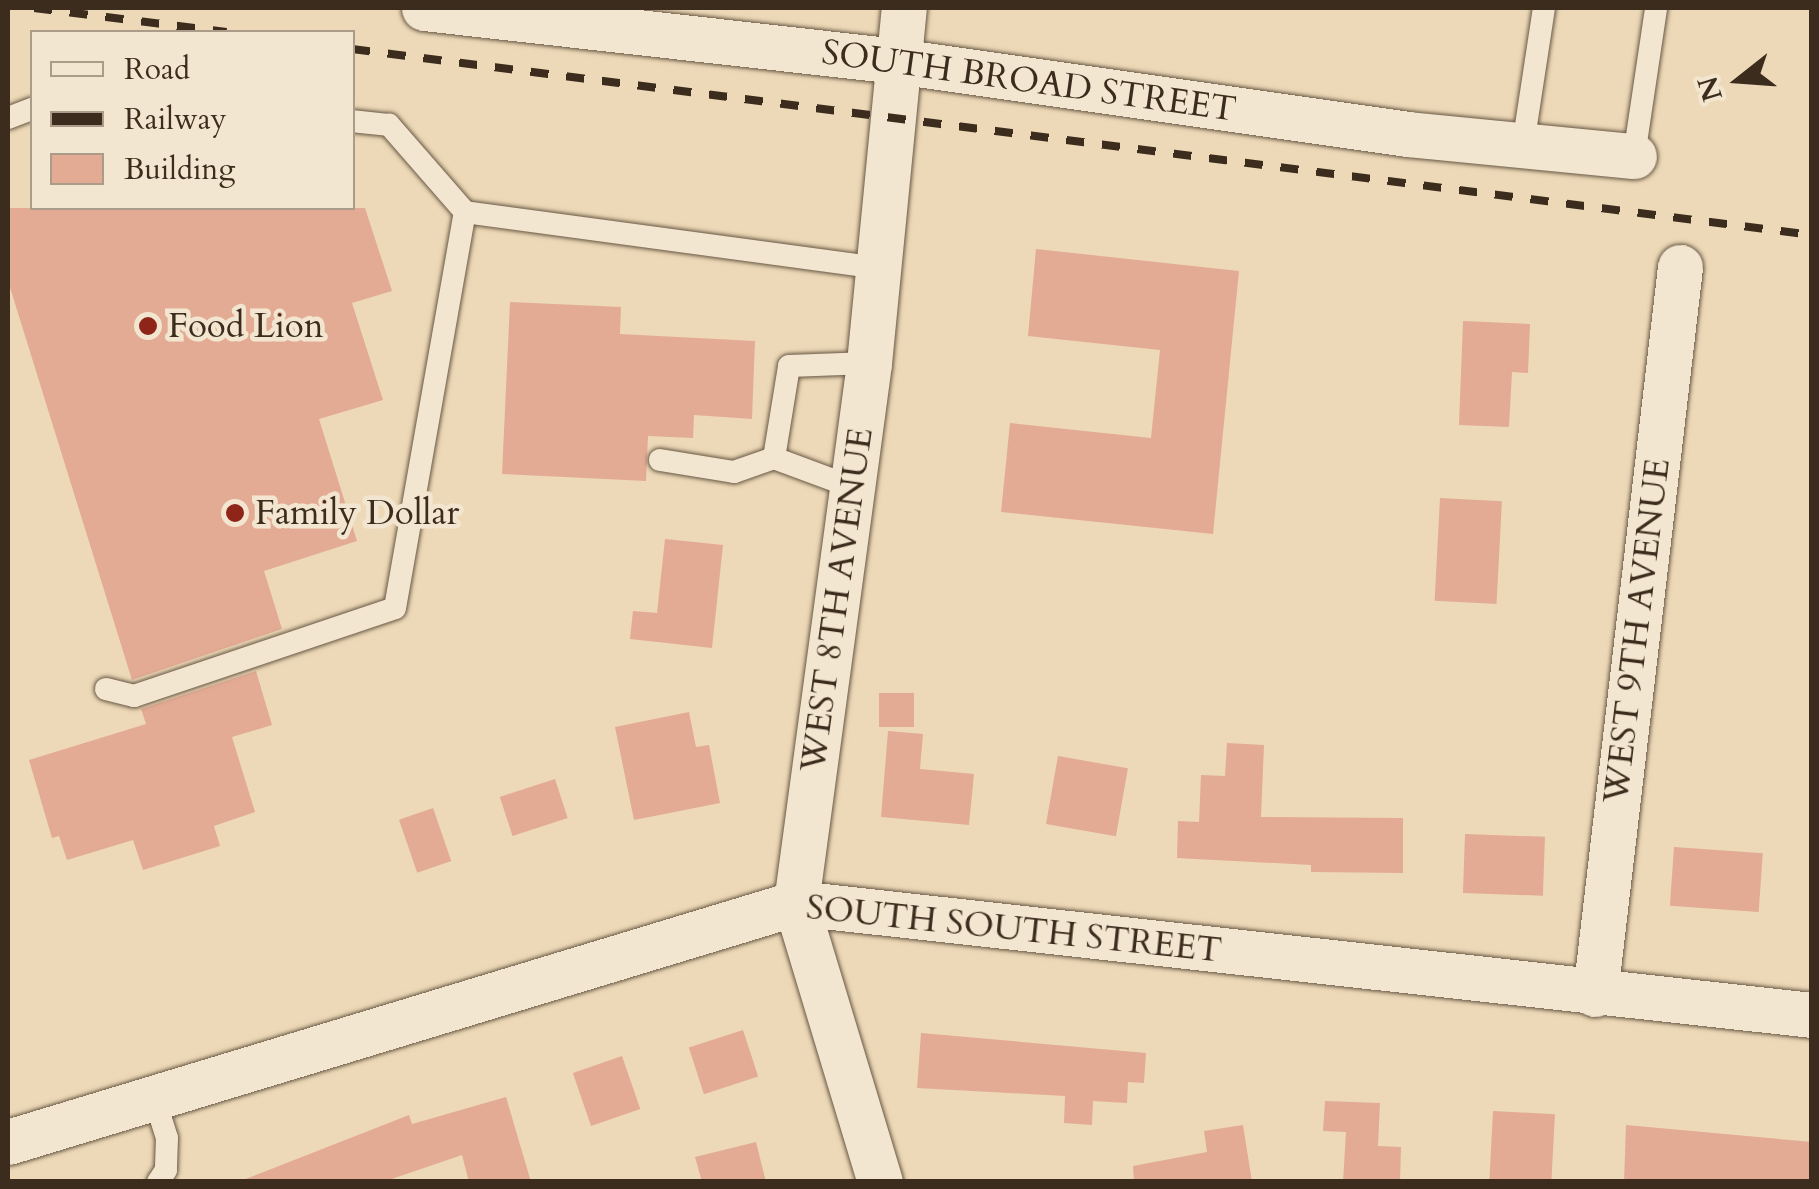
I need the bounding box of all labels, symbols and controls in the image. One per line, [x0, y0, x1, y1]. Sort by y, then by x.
legend [30, 30, 355, 210]
north arrow [1689, 30, 1789, 130]
street label: SOUTH BROAD STREET [819, 31, 1239, 131]
text: Road [124, 49, 190, 90]
text: N [1689, 72, 1732, 106]
text: Railway [124, 99, 227, 140]
text: Building [124, 149, 235, 190]
place label: Food Lion [168, 305, 324, 347]
marker: Food Lion [137, 315, 159, 337]
street label: WEST 8TH AVENUE [792, 425, 882, 775]
street label: WEST 9TH AVENUE [1595, 456, 1679, 806]
place label: Family Dollar [255, 492, 459, 534]
marker: Family Dollar [224, 502, 246, 524]
street label: SOUTH SOUTH STREET [804, 886, 1224, 972]

